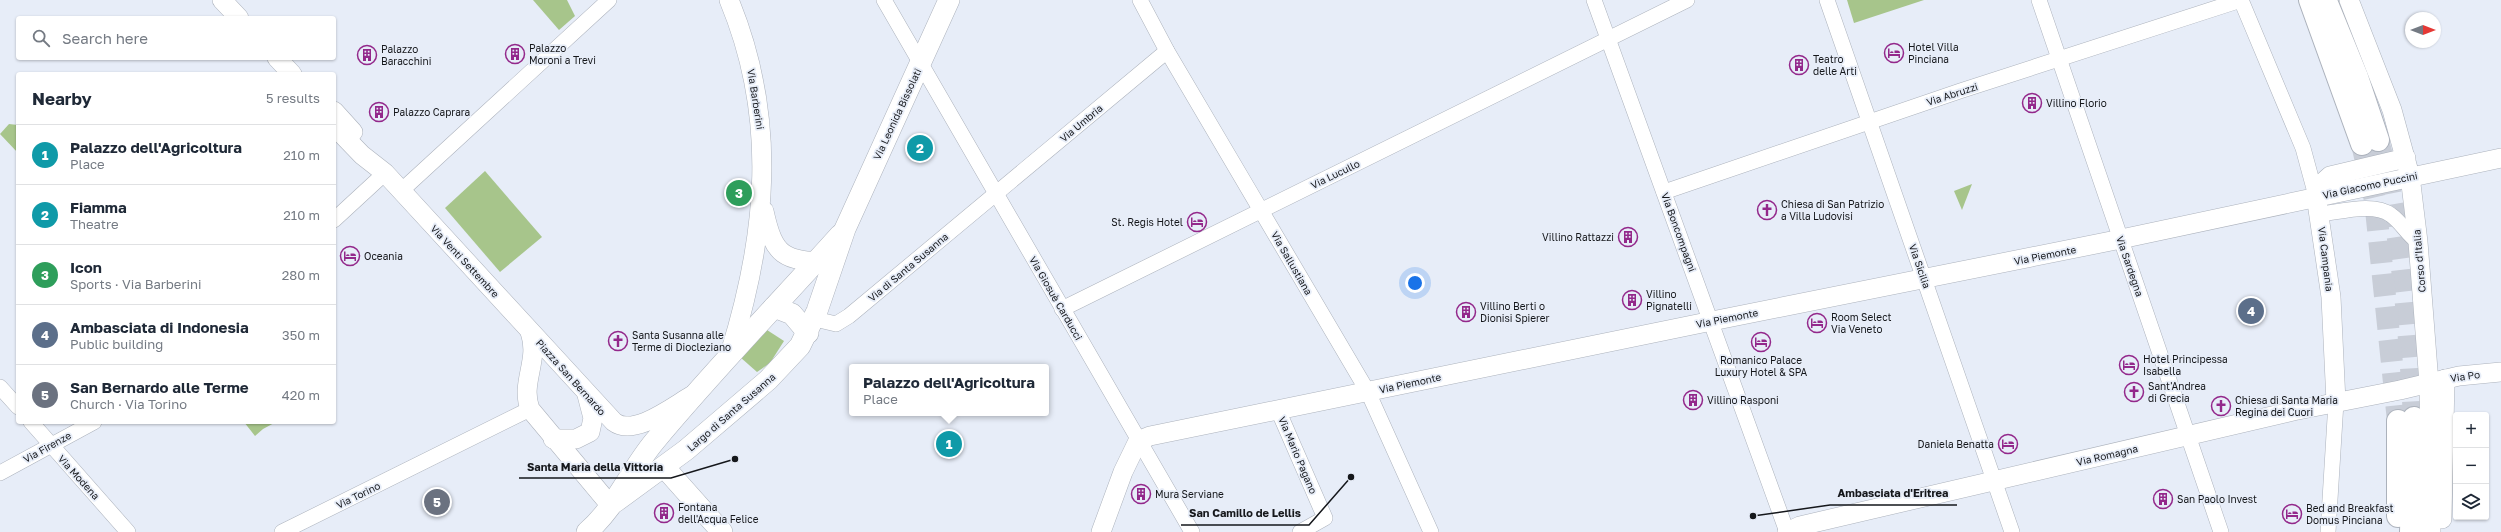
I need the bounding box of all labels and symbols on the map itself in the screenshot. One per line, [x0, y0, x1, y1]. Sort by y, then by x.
north arrow [2405, 12, 2441, 48]
place label: Hotel Villa Pinciana [1908, 41, 1959, 65]
place label: Palazzo Moroni a Trevi [529, 42, 596, 66]
hotel icon: Hotel Villa Pinciana [1883, 42, 1905, 64]
place label: Palazzo Baracchini [381, 43, 431, 67]
building icon: Palazzo Moroni a Trevi [504, 43, 526, 65]
building icon: Palazzo Baracchini [356, 44, 378, 66]
place label: Teatro delle Arti [1813, 53, 1857, 77]
building icon: Teatro delle Arti [1788, 54, 1810, 76]
street label: Via Leonida Bissolati [871, 66, 923, 162]
street label: Via Barberini [745, 68, 767, 130]
street label: Via Abruzzi [1925, 80, 1979, 108]
building icon: Villino Florio [2021, 92, 2043, 114]
place label: Villino Florio [2046, 97, 2107, 109]
building icon: Palazzo Caprara [368, 101, 390, 123]
street label: Via Umbria [1057, 102, 1105, 144]
place label: Palazzo Caprara [393, 106, 470, 118]
pin: 2 [907, 133, 933, 163]
street label: Via Lucullo [1309, 157, 1361, 191]
street label: Via Giacomo Puccini [2321, 169, 2419, 201]
pin: 3 [726, 178, 752, 208]
street label: Via Boncompagni [1659, 191, 1699, 273]
place label: Chiesa di San Patrizio a Villa Ludovisi [1781, 198, 1884, 222]
church icon: Chiesa di San Patrizio a Villa Ludovisi [1756, 199, 1778, 221]
hotel icon: St. Regis Hotel [1186, 211, 1208, 233]
place label: St. Regis Hotel [1111, 216, 1183, 228]
street label: Via Venti Settembre [428, 222, 502, 300]
building icon: Villino Rattazzi [1617, 226, 1639, 248]
street label: Via Campania [2316, 226, 2336, 292]
street label: Via Sallustiana [1269, 229, 1315, 297]
street label: Corso d'Italia [2410, 229, 2428, 293]
street label: Via di Santa Susanna [866, 230, 950, 304]
place label: Villino Rattazzi [1542, 231, 1614, 243]
street label: Via Sardegna [2114, 234, 2146, 298]
street label: Via Sicilia [1907, 242, 1933, 290]
street label: Via Piemonte [2013, 243, 2077, 267]
hotel icon: Oceania [339, 245, 361, 267]
place label: Oceania [364, 250, 403, 262]
street label: Via Giosuè Carducci [1027, 254, 1085, 342]
your location [1405, 273, 1425, 293]
place label: Villino Pignatelli [1646, 288, 1692, 312]
building icon: Villino Pignatelli [1621, 289, 1643, 311]
pin: 4 [2238, 296, 2264, 326]
place label: Villino Berti o Dionisi Spierer [1480, 300, 1550, 324]
building icon: Villino Berti o Dionisi Spierer [1455, 301, 1477, 323]
street label: Via Piemonte [1695, 306, 1759, 330]
place label: Room Select Via Veneto [1831, 311, 1892, 335]
hotel icon: Room Select Via Veneto [1806, 312, 1828, 334]
place label: Santa Susanna alle Terme di Diocleziano [632, 329, 731, 353]
church icon: Santa Susanna alle Terme di Diocleziano [607, 330, 629, 352]
hotel icon: Romanico Palace Luxury Hotel & SPA [1750, 331, 1772, 353]
street label: Piazza San Bernardo [534, 337, 608, 417]
place label: Hotel Principessa Isabella [2143, 353, 2228, 377]
place label: Romanico Palace Luxury Hotel & SPA [1715, 354, 1808, 378]
hotel icon: Hotel Principessa Isabella [2118, 354, 2140, 376]
street label: Via Po [2449, 368, 2481, 384]
street label: Largo di Santa Susanna [684, 370, 778, 454]
street label: Via Piemonte [1378, 371, 1442, 395]
place label: Sant'Andrea di Grecia [2148, 380, 2206, 404]
church icon: Sant'Andrea di Grecia [2123, 381, 2145, 403]
building icon: Villino Rasponi [1682, 389, 1704, 411]
place label: Villino Rasponi [1707, 394, 1779, 406]
place label: Chiesa di Santa Maria Regina dei Cuori [2235, 394, 2338, 418]
church icon: Chiesa di Santa Maria Regina dei Cuori [2210, 395, 2232, 417]
street label: Via Mario Pagano [1276, 414, 1320, 496]
street label: Via Firenze [21, 429, 73, 465]
pin: 1 [936, 429, 962, 459]
hotel icon: Daniela Benatta [1997, 433, 2019, 455]
place label: Daniela Benatta [1918, 438, 1994, 450]
street label: Via Romagna [2075, 442, 2139, 468]
street label: Via Modena [56, 452, 102, 502]
callout: Santa Maria della Vittoria [519, 455, 671, 478]
text: Santa Maria della Vittoria [527, 460, 663, 473]
street label: Via Torino [334, 479, 382, 511]
callout: Ambasciata d'Eritrea [1830, 482, 1957, 505]
building icon: Mura Serviane [1130, 483, 1152, 505]
text: Ambasciata d'Eritrea [1838, 486, 1948, 499]
pin: 5 [424, 487, 450, 517]
place label: Mura Serviane [1155, 488, 1224, 500]
building icon: San Paolo Invest [2152, 488, 2174, 510]
place label: San Paolo Invest [2177, 493, 2257, 505]
place label: Fontana dell'Acqua Felice [678, 501, 759, 525]
building icon: Fontana dell'Acqua Felice [653, 502, 675, 524]
callout: San Camillo de Lellis [1181, 502, 1309, 525]
place label: Bed and Breakfast Domus Pinciana [2306, 502, 2394, 526]
hotel icon: Bed and Breakfast Domus Pinciana [2281, 503, 2303, 525]
text: San Camillo de Lellis [1189, 506, 1301, 519]

